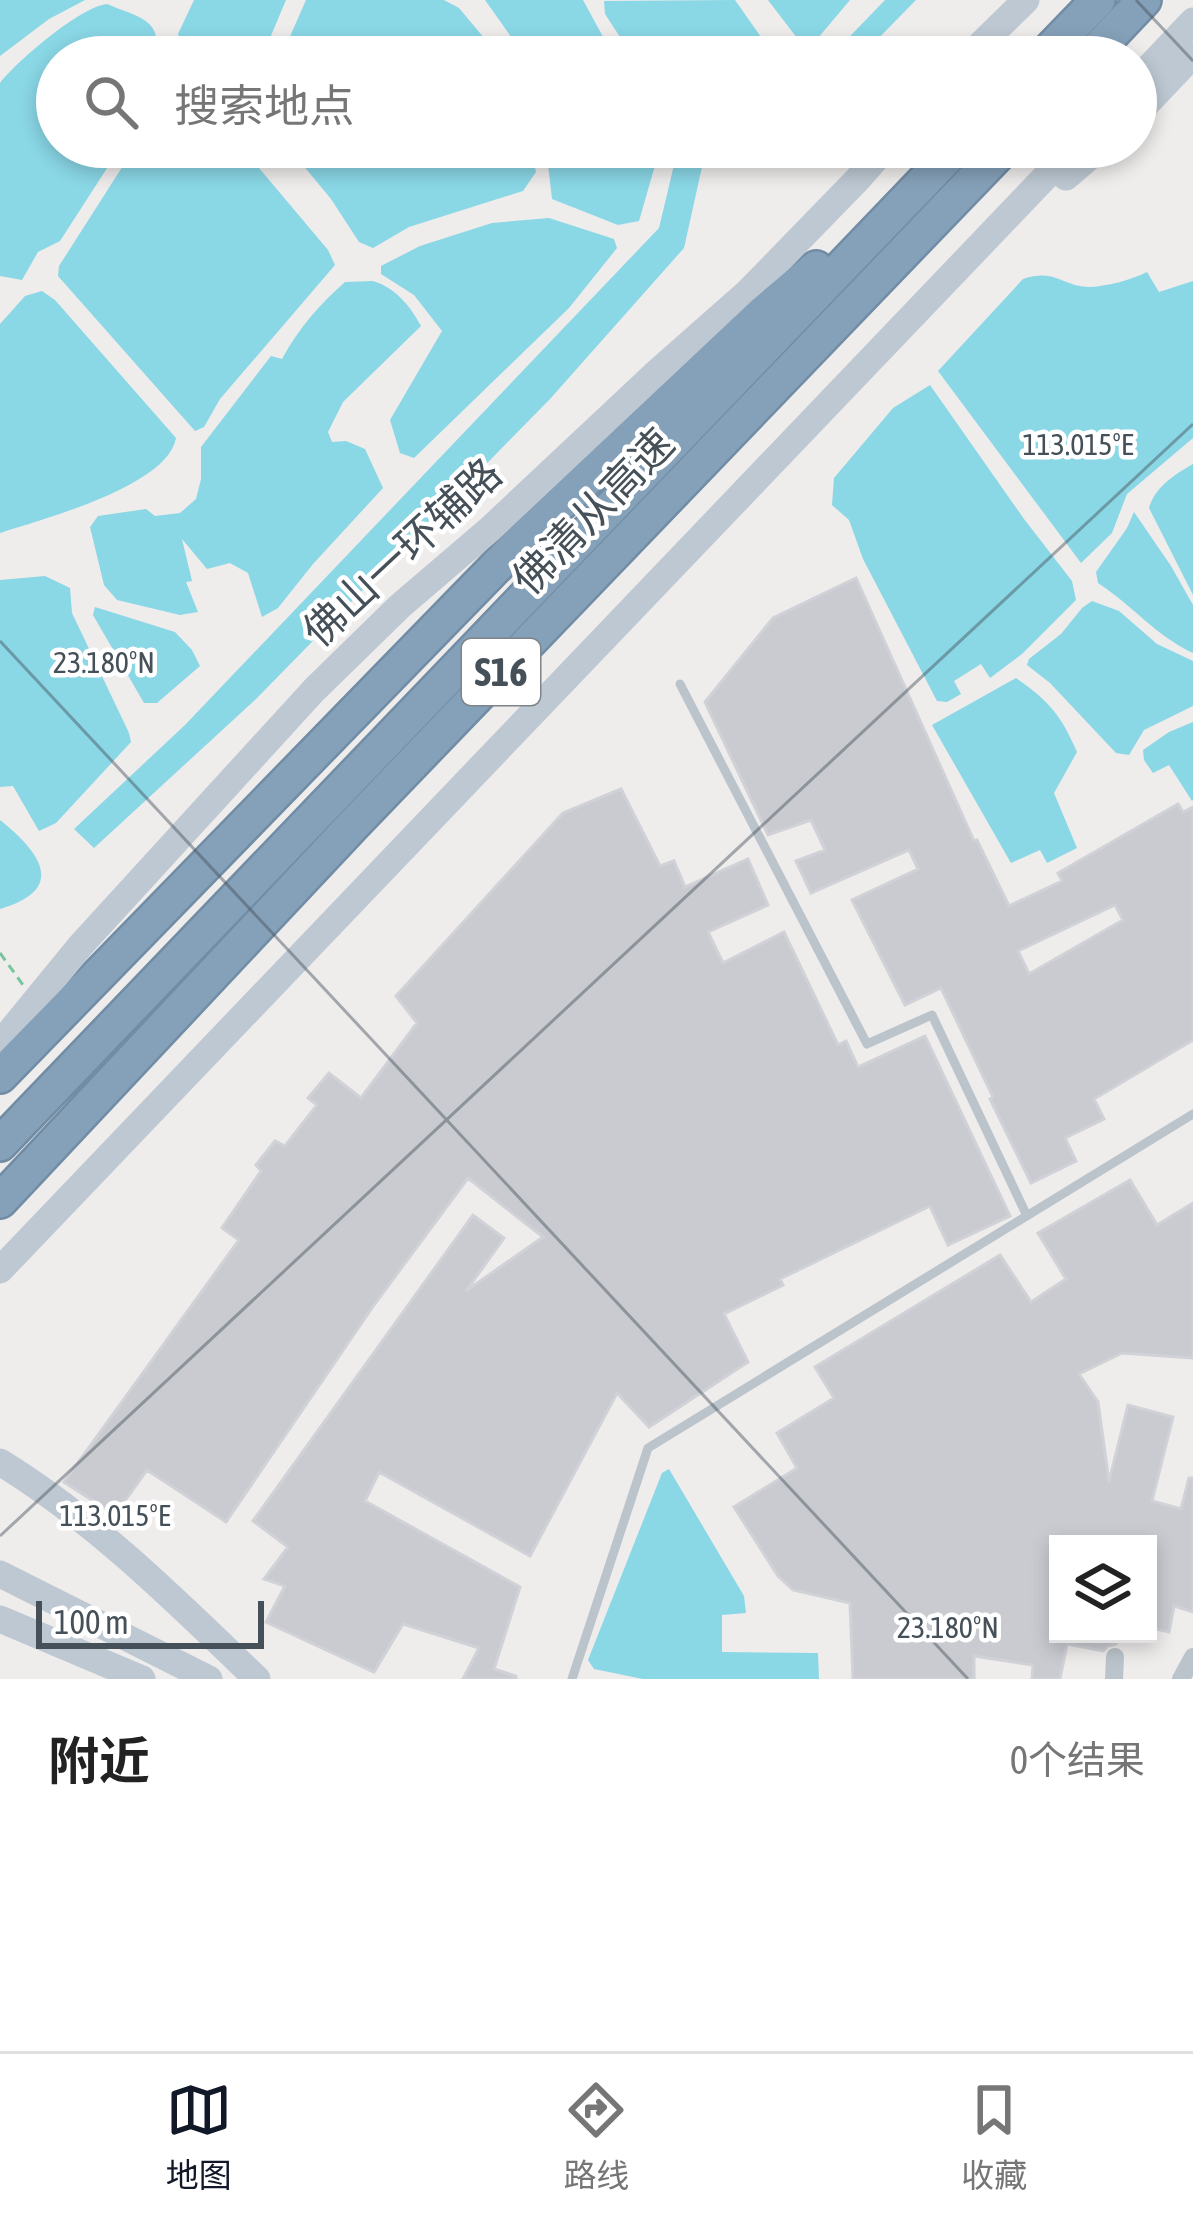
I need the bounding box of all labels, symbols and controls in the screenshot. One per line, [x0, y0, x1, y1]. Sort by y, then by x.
search box [36, 36, 1157, 168]
icon: search [78, 69, 144, 135]
text: 搜索地点 [174, 80, 354, 132]
street label: 佛清从高速 [503, 419, 683, 603]
text: 113.015°E [1023, 427, 1134, 461]
street label: 佛山一环辅路 [293, 449, 511, 655]
road number: S16 [462, 639, 540, 705]
text: 23.180°N [53, 645, 155, 679]
text: 113.015°E [60, 1498, 171, 1532]
map controls [1049, 1535, 1157, 1643]
button: layers [1049, 1535, 1157, 1643]
scale bar [36, 1595, 264, 1648]
text: 100 m [54, 1603, 129, 1641]
text: 23.180°N [897, 1610, 999, 1644]
text: 附近 [48, 1731, 150, 1790]
text: 0个结果 [1010, 1738, 1145, 1782]
tab: 地图 [166, 2077, 232, 2197]
tab: 路线 [563, 2077, 629, 2197]
tab: 收藏 [961, 2077, 1027, 2197]

